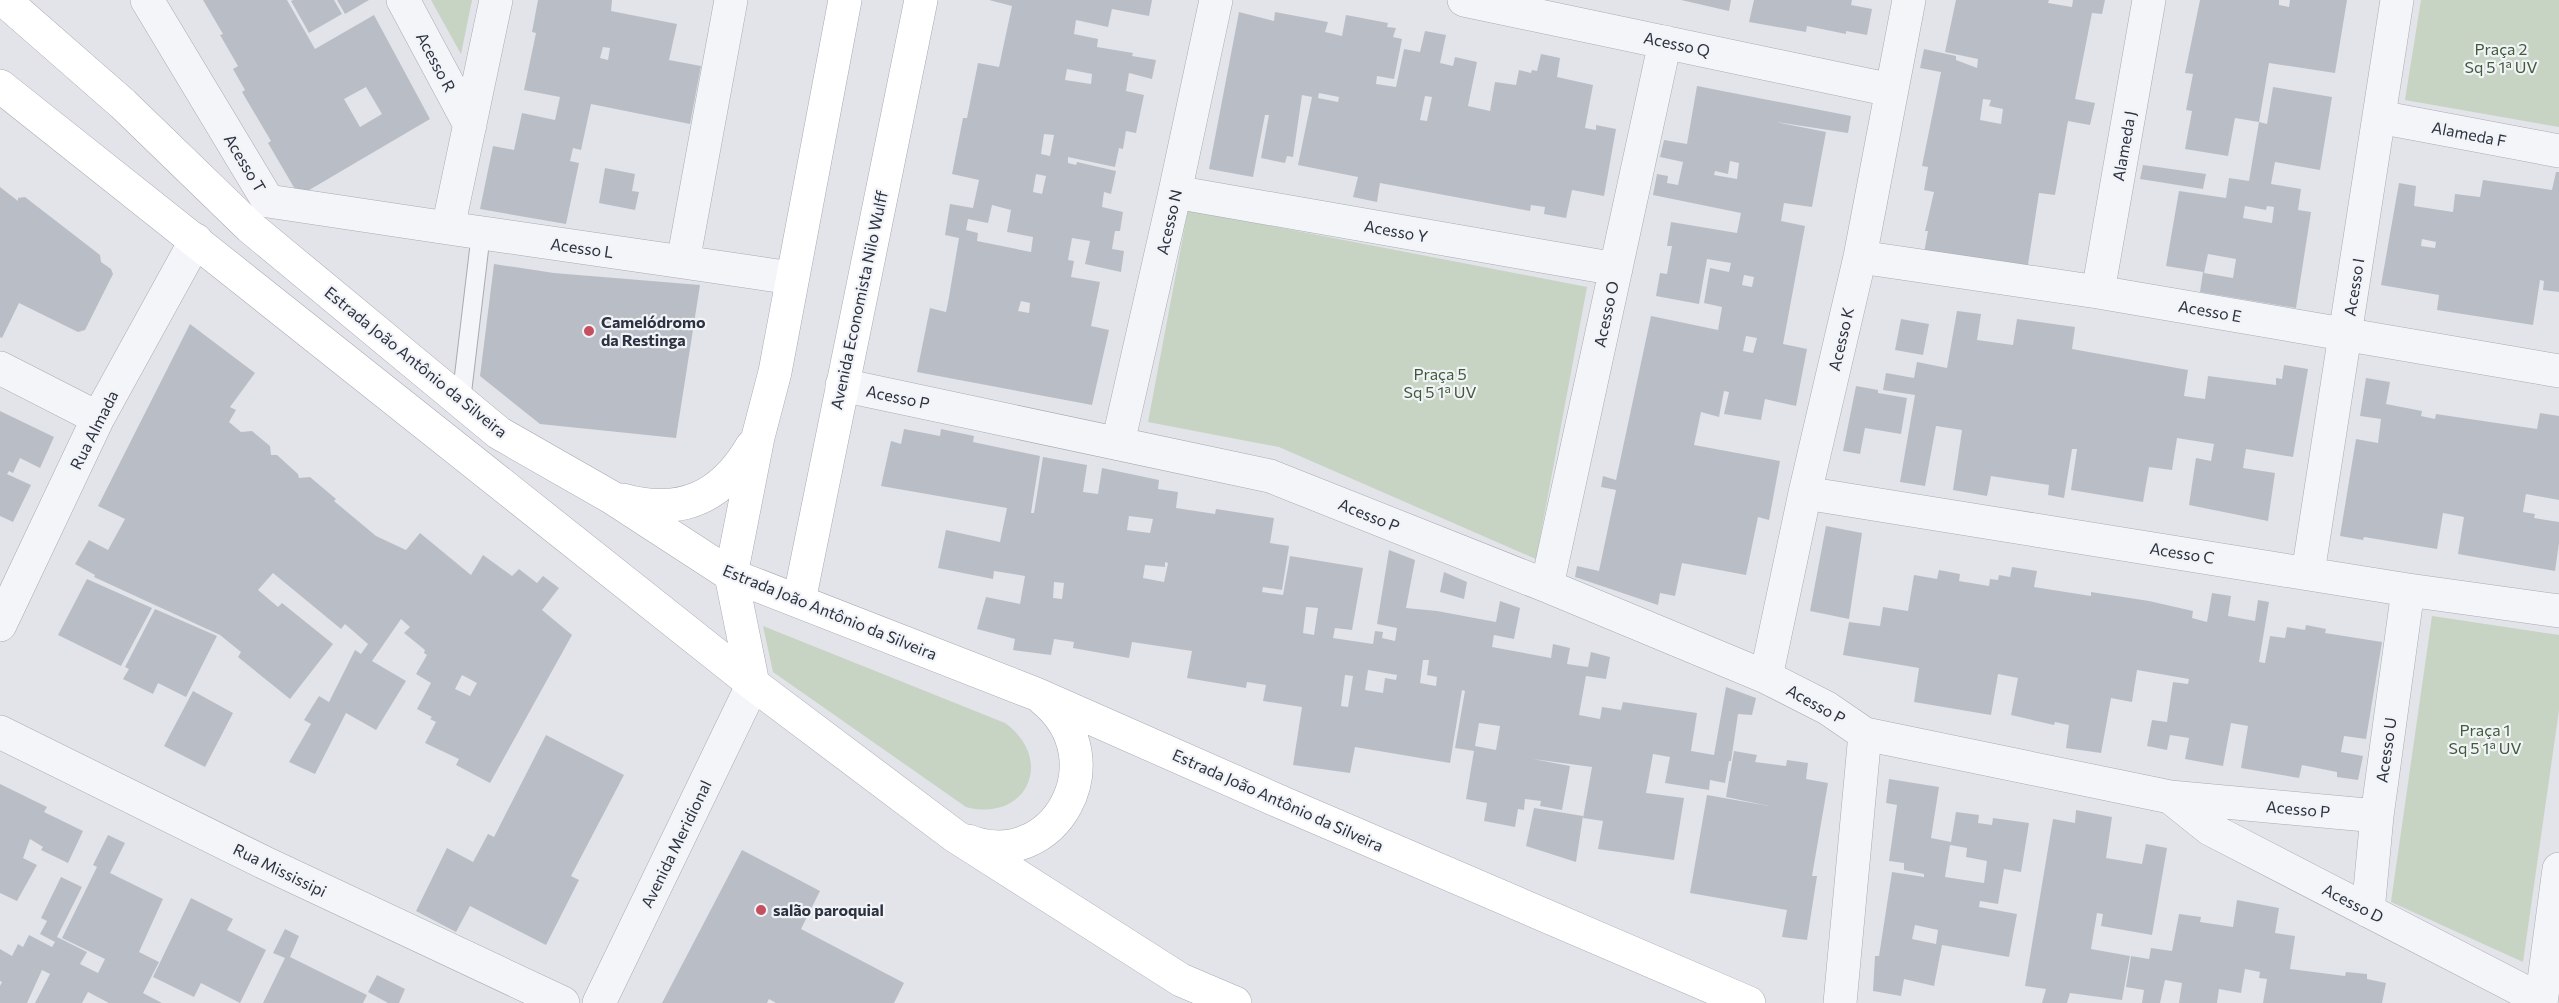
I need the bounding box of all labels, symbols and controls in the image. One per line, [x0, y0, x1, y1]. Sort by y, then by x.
street label: Acesso Q [1642, 27, 1712, 60]
street label: Acesso R [413, 29, 460, 95]
park label: Praça 2 Sq 5 1ª UV [2465, 39, 2537, 76]
street label: Alameda J [2108, 109, 2139, 183]
street label: Alameda F [2430, 117, 2508, 150]
street label: Acesso T [221, 130, 270, 195]
street label: Acesso N [1152, 187, 1185, 256]
street label: Avenida Economista Nilo Wulff [826, 188, 891, 411]
street label: Acesso Y [1363, 216, 1430, 246]
street label: Acesso L [549, 234, 615, 261]
street label: Acesso I [2340, 256, 2367, 317]
street label: Acesso O [1589, 279, 1622, 349]
street label: Estrada João Antônio da Silveira [321, 282, 511, 441]
street label: Acesso E [2177, 296, 2243, 325]
street label: Acesso K [1824, 305, 1857, 373]
place label: Camelódromo da Restinga [601, 312, 706, 349]
marker: Camelódromo da Restinga [582, 324, 596, 338]
park label: Praça 5 Sq 5 1ª UV [1404, 364, 1476, 401]
street label: Acesso P [865, 381, 931, 412]
street label: Rua Almada [66, 387, 122, 472]
street label: Acesso P [1336, 494, 1403, 535]
street label: Acesso C [2148, 538, 2216, 567]
street label: Estrada João Antônio da Silveira [720, 560, 940, 663]
street label: Acesso P [1784, 680, 1849, 727]
street label: Acesso U [2372, 716, 2399, 784]
park label: Praça 1 Sq 5 1ª UV [2449, 720, 2521, 757]
street label: Estrada João Antônio da Silveira [1170, 744, 1387, 855]
street label: Avenida Meridional [636, 777, 715, 911]
street label: Acesso P [2265, 796, 2331, 821]
street label: Rua Mississipi [231, 839, 330, 900]
street label: Acesso D [2320, 879, 2387, 926]
place label: salão paroquial [773, 900, 884, 919]
marker: salão paroquial [754, 903, 768, 917]

